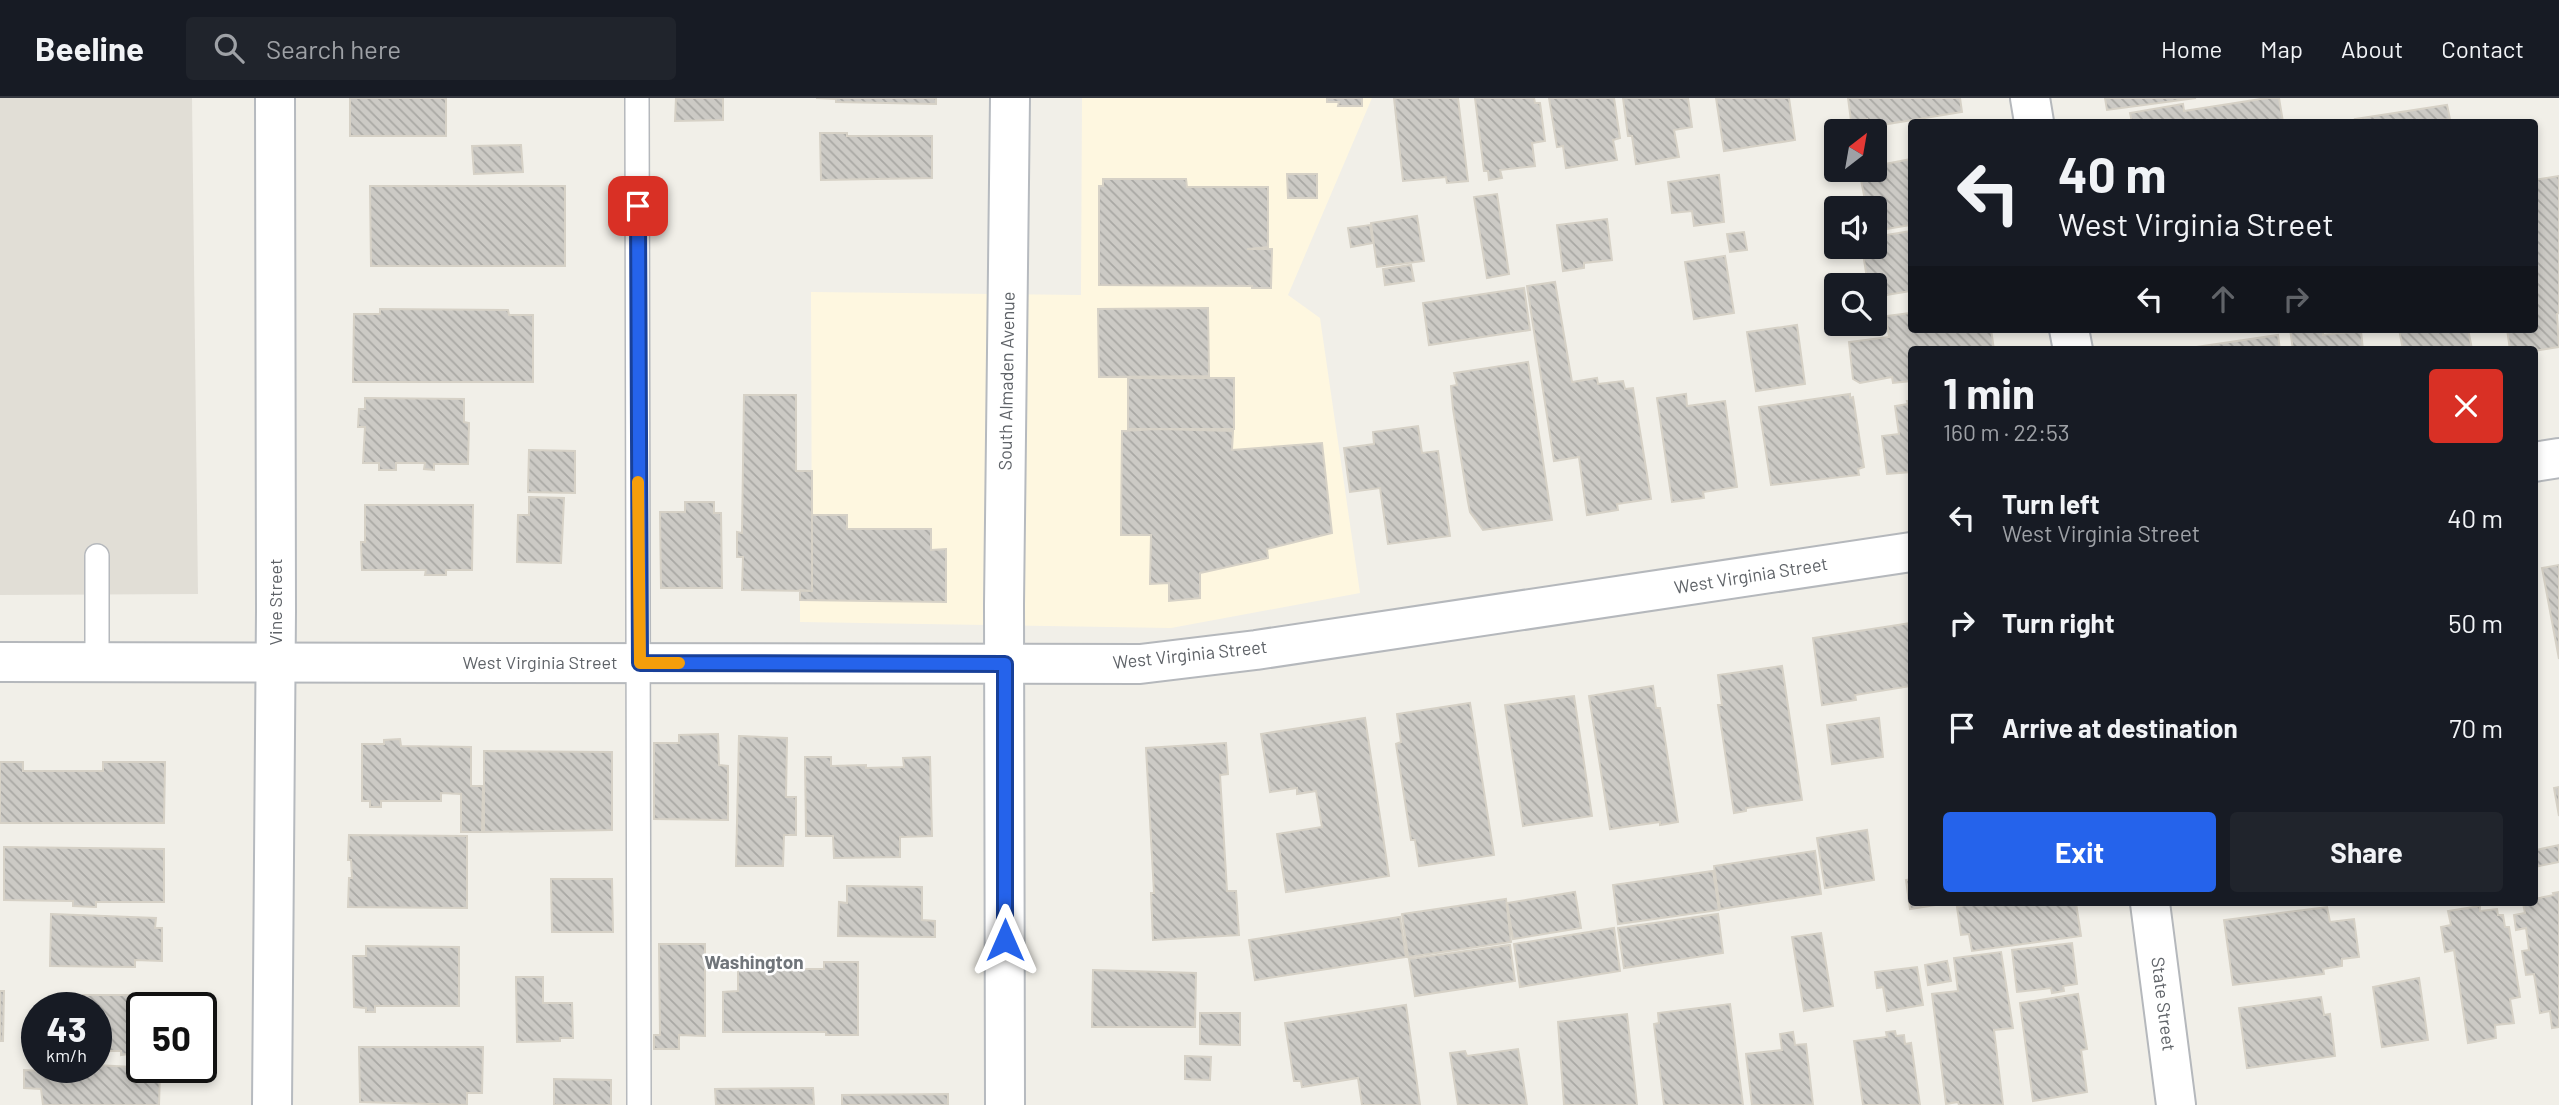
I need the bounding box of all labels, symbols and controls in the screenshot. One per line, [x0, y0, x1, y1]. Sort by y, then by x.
search box [186, 17, 676, 80]
text: Beeline [35, 28, 144, 68]
icon: search [210, 29, 248, 67]
text: Search here [266, 33, 401, 64]
text: Home [2161, 34, 2222, 63]
text: Map [2260, 34, 2303, 63]
text: About [2341, 34, 2403, 63]
text: Contact [2441, 34, 2524, 63]
north arrow [1824, 119, 1886, 182]
map controls [1824, 119, 1887, 336]
text: 40 m [2058, 144, 2166, 203]
icon: left [1943, 147, 2034, 238]
pin [608, 176, 668, 236]
icon: arrive [619, 187, 657, 225]
button: sound [1824, 196, 1887, 259]
text: West Virginia Street [2058, 204, 2334, 242]
button: search [1824, 273, 1887, 336]
icon: left [2131, 280, 2169, 318]
icon: ahead [2204, 280, 2242, 318]
icon: right [2277, 280, 2315, 318]
street label: South Almaden Avenue [993, 291, 1019, 471]
text: 1 min [1943, 367, 2035, 417]
button: close [2429, 369, 2503, 443]
text: 160 m · 22:53 [1943, 418, 2070, 446]
text: Turn left [2002, 488, 2100, 519]
icon: left [1943, 499, 1981, 537]
text: 40 m [2447, 502, 2503, 533]
text: West Virginia Street [2002, 519, 2200, 547]
street label: West Virginia Street [1673, 552, 1829, 598]
street label: Vine Street [264, 558, 286, 646]
icon: right [1943, 604, 1981, 642]
text: Turn right [2002, 607, 2115, 638]
text: 50 m [2448, 607, 2503, 638]
street label: West Virginia Street [1112, 635, 1268, 673]
street label: West Virginia Street [462, 651, 618, 673]
icon: arrive [1943, 709, 1981, 747]
text: Arrive at destination [2002, 712, 2238, 743]
text: 70 m [2449, 712, 2503, 743]
button: Exit [1943, 812, 2216, 892]
button: Share [2230, 812, 2503, 892]
position arrow [968, 903, 1042, 977]
district label: Washington [704, 950, 804, 973]
street label: State Street [2147, 955, 2181, 1052]
speed limit sign: 50 [126, 992, 217, 1083]
text: 43 [46, 1007, 87, 1049]
text: km/h [46, 1044, 87, 1066]

